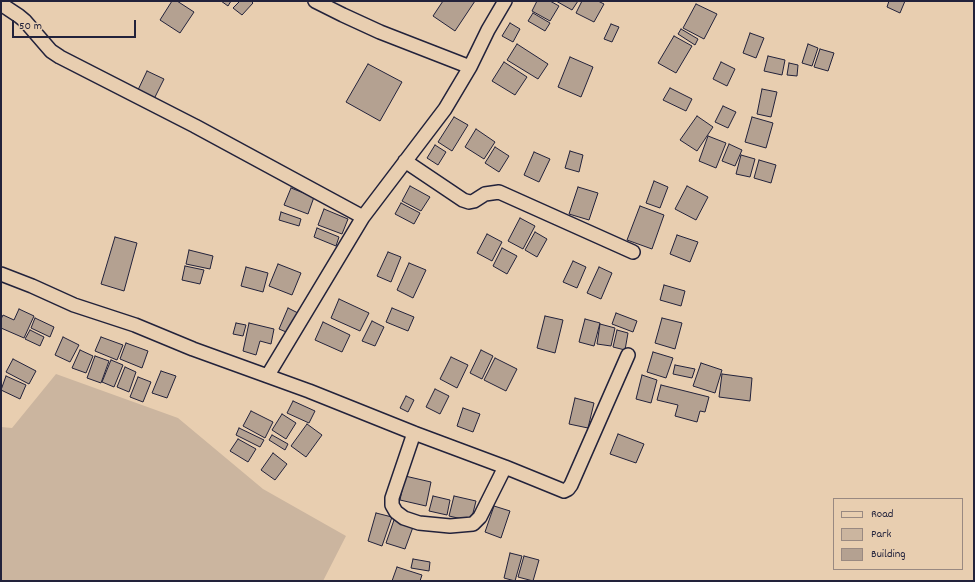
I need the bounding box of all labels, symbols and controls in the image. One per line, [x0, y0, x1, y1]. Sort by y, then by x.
scale bar [14, 12, 138, 38]
text: 50 m [19, 18, 42, 35]
legend [833, 498, 963, 570]
text: Road [871, 506, 893, 523]
text: Park [871, 526, 891, 543]
text: Building [871, 546, 906, 563]

